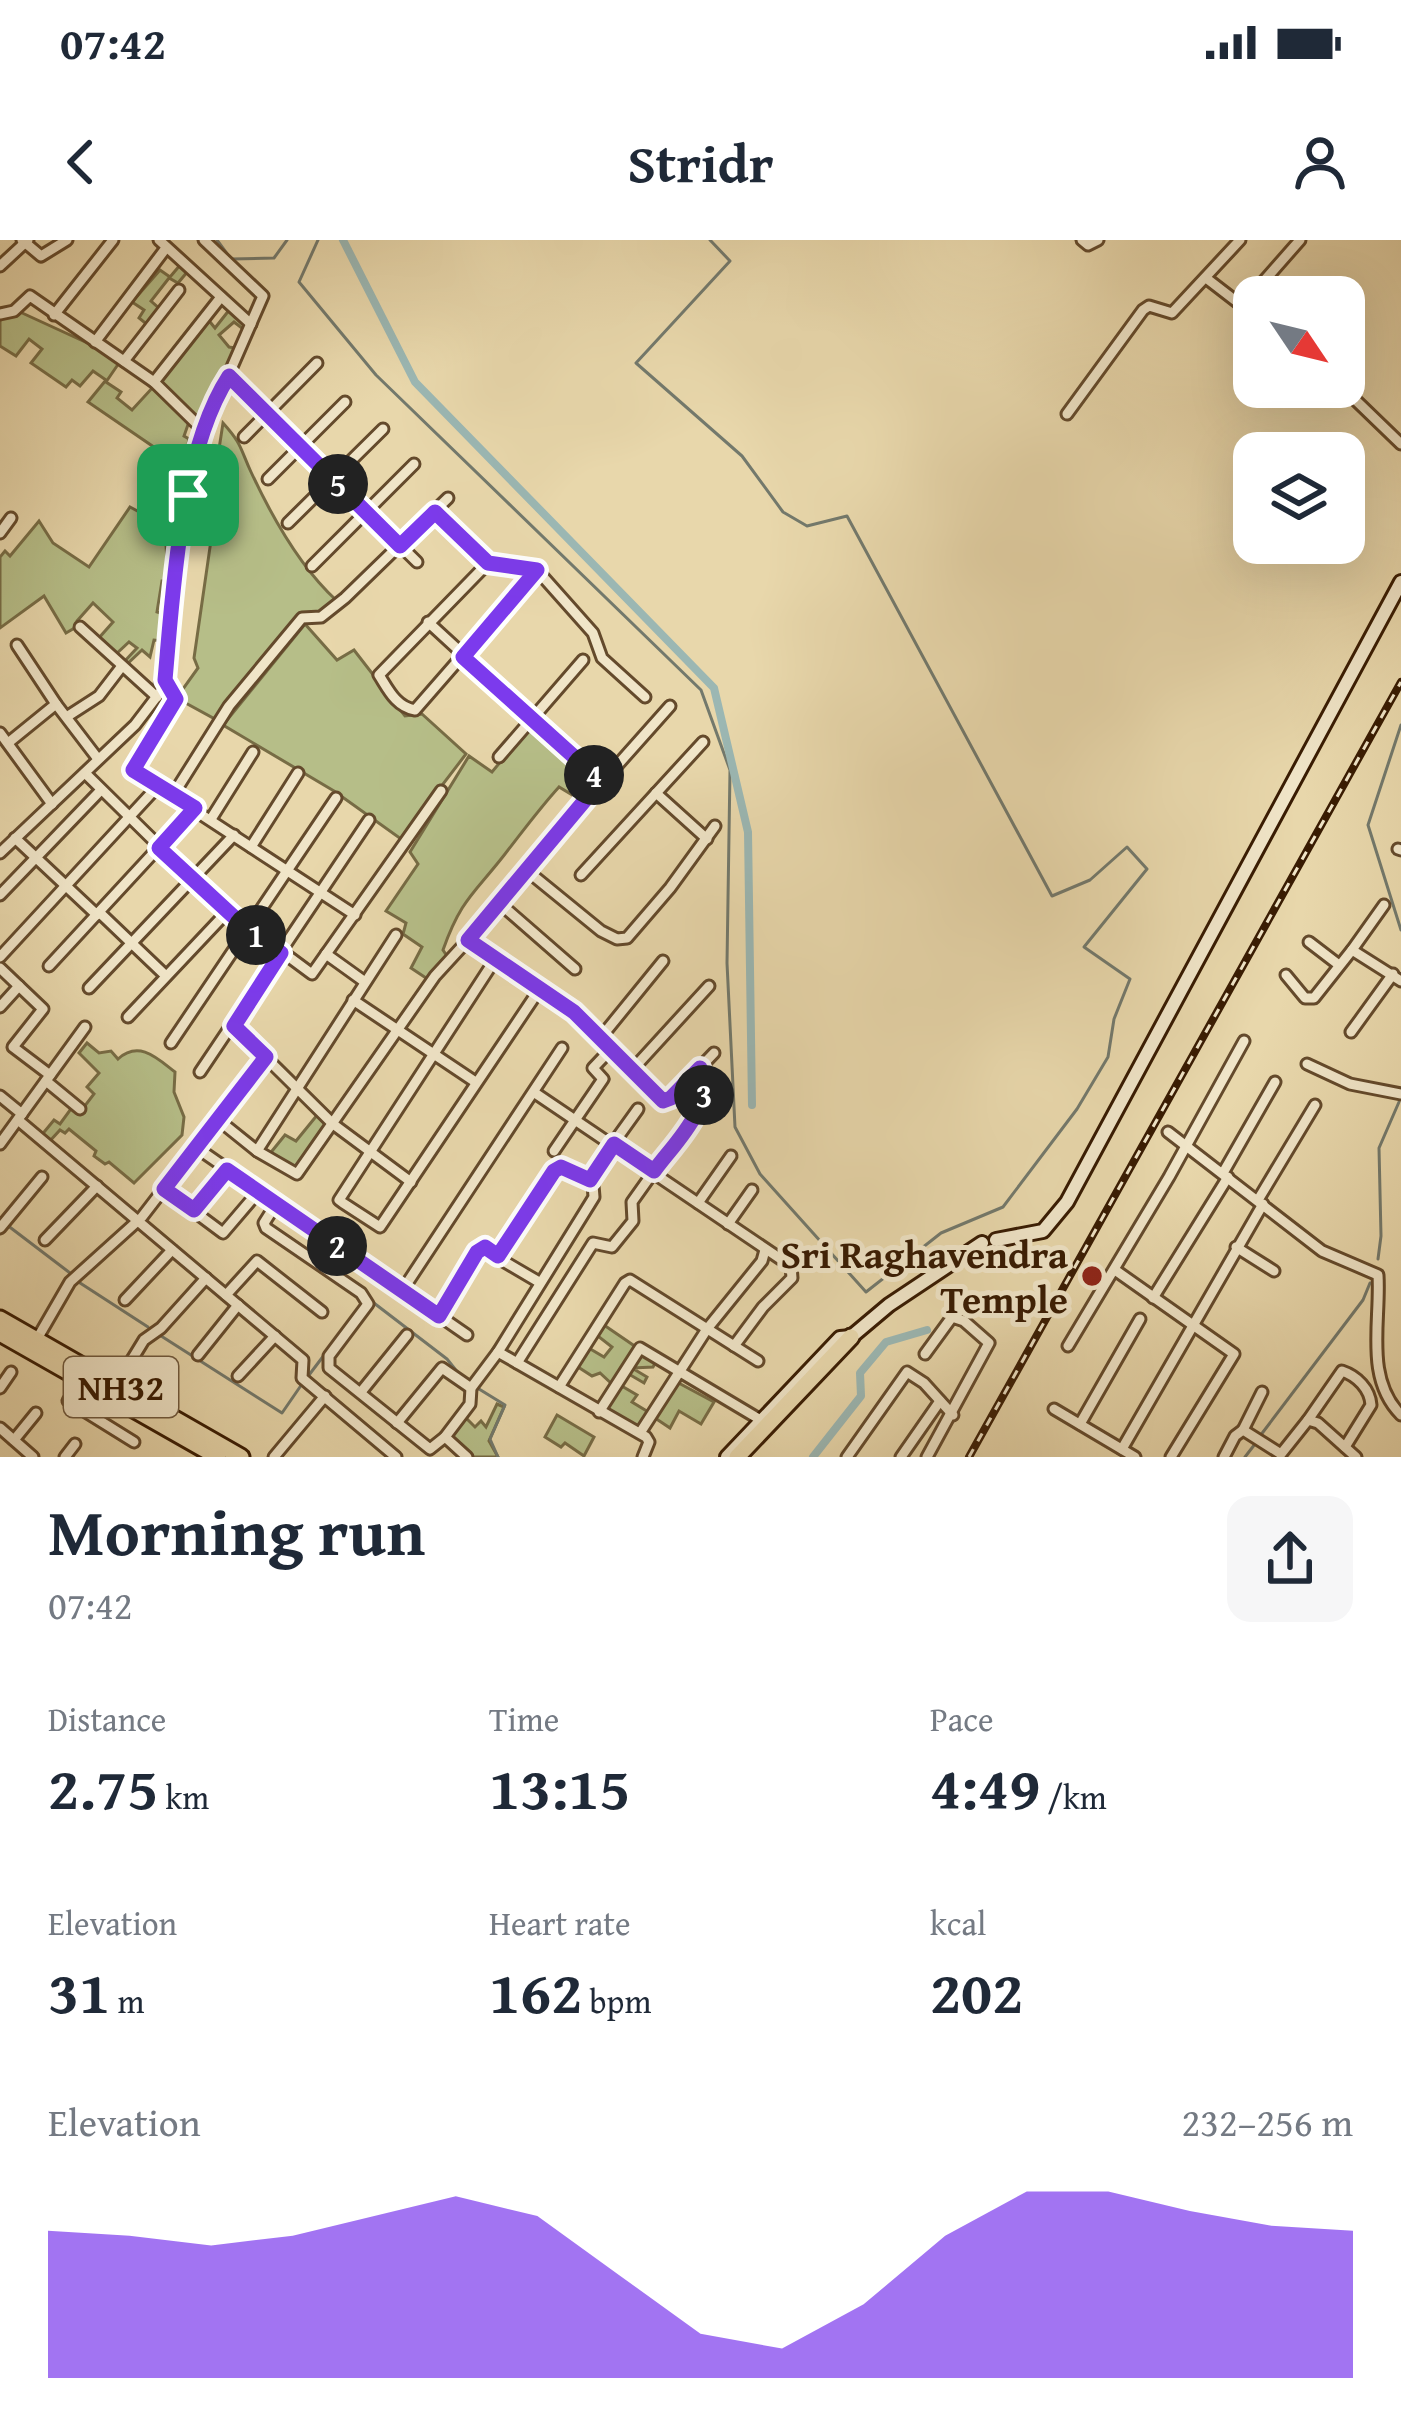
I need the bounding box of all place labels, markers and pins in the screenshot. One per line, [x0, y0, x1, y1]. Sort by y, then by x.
pin [137, 444, 239, 546]
pin: 5 [308, 454, 368, 514]
pin: 4 [564, 745, 624, 805]
pin: 1 [226, 905, 286, 965]
pin: 3 [674, 1065, 734, 1125]
pin: 2 [307, 1216, 367, 1276]
place label: Sri Raghavendra Temple [781, 1225, 1068, 1327]
marker: Sri Raghavendra Temple [1079, 1263, 1105, 1289]

